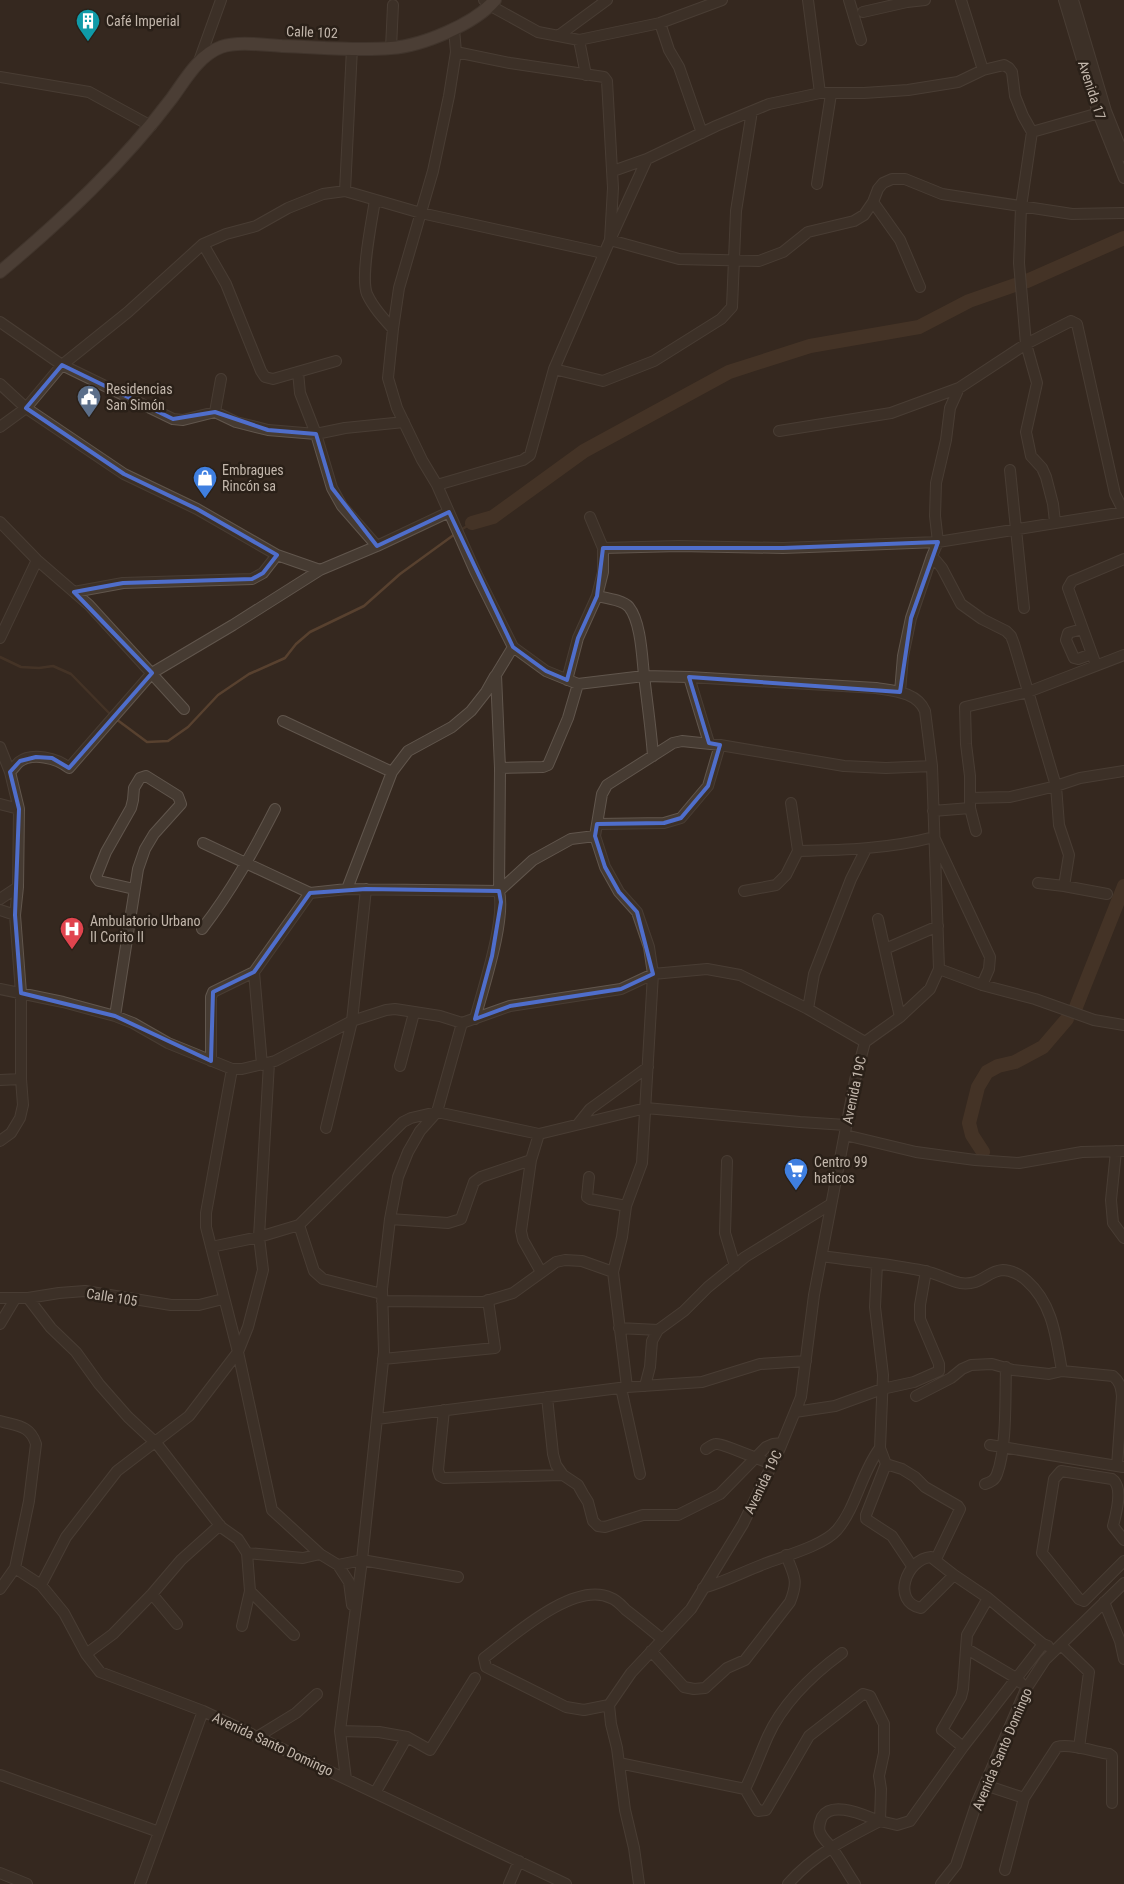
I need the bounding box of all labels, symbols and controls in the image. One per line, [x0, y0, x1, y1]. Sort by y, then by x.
building icon: Café Imperial [75, 8, 101, 42]
place label: Café Imperial [106, 13, 180, 29]
street label: Calle 102 [286, 23, 338, 41]
street label: Avenida 17 [1075, 59, 1109, 122]
place label: Residencias San Simón [106, 381, 173, 413]
public building icon: Residencias San Simón [76, 384, 102, 418]
place label: Embragues Rincón sa [222, 462, 284, 494]
shop icon: Embragues Rincón sa [192, 465, 218, 499]
place label: Ambulatorio Urbano II Corito II [90, 913, 201, 945]
hospital icon: Ambulatorio Urbano II Corito II [59, 916, 85, 950]
street label: Avenida 19C [839, 1055, 869, 1125]
place label: Centro 99 haticos [814, 1154, 868, 1186]
supermarket icon: Centro 99 haticos [783, 1157, 809, 1191]
street label: Calle 105 [85, 1285, 139, 1309]
street label: Avenida 19C [741, 1448, 785, 1516]
street label: Avenida Santo Domingo [969, 1685, 1035, 1813]
street label: Avenida Santo Domingo [210, 1709, 336, 1779]

